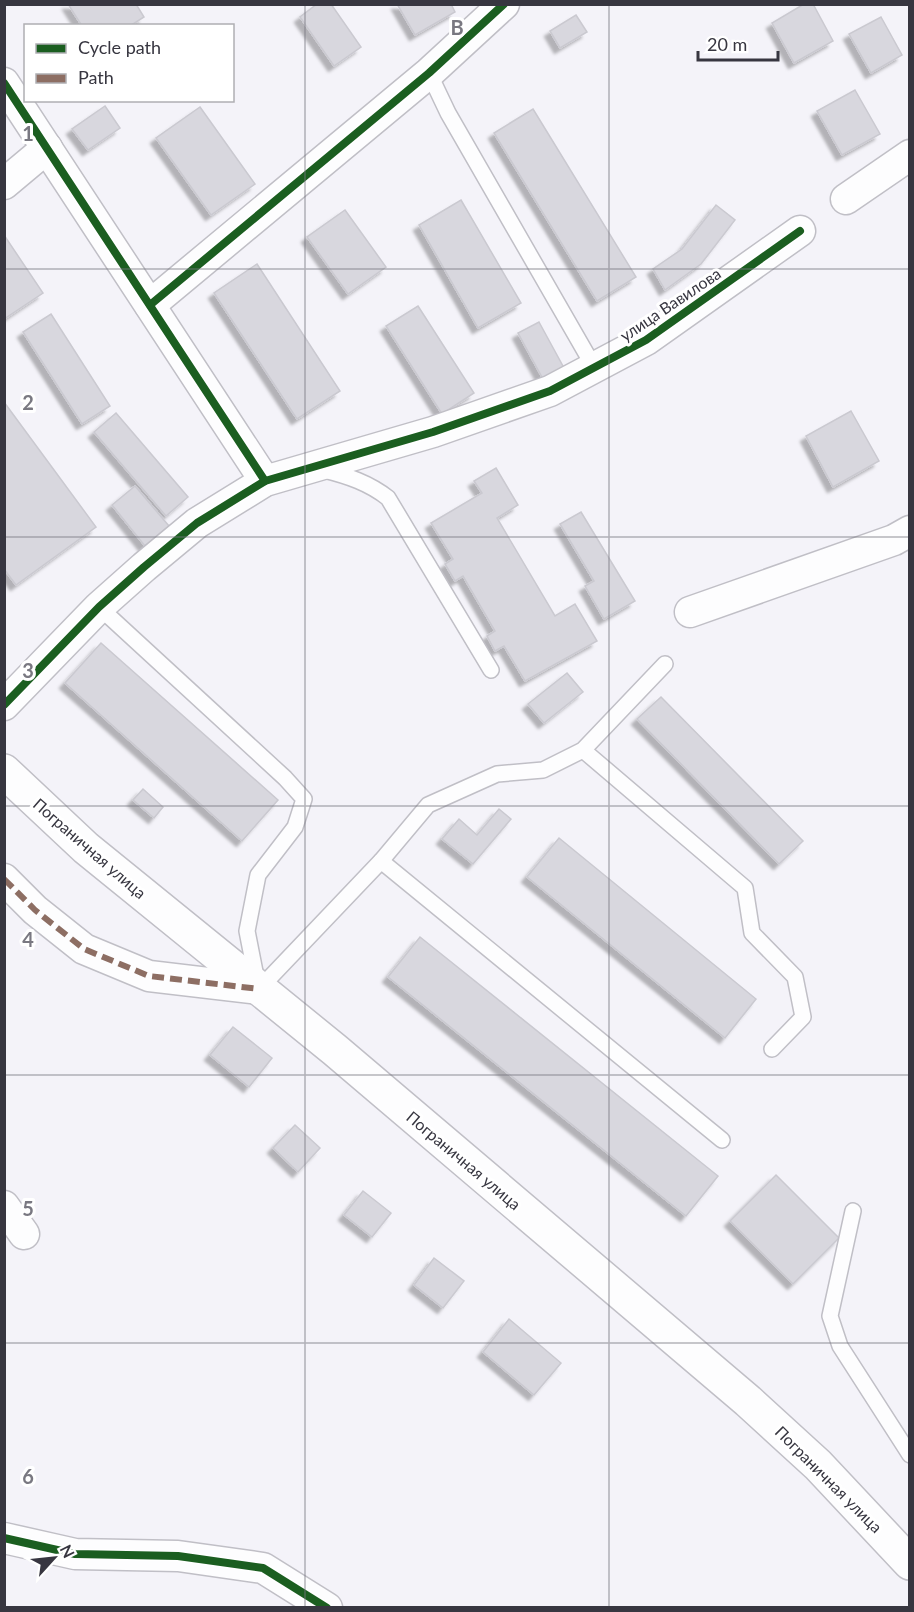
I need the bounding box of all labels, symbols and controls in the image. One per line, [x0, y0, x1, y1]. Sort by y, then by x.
text: B [450, 15, 464, 39]
legend [24, 24, 234, 102]
scale bar [698, 24, 778, 62]
text: 20 m [707, 33, 747, 55]
text: Cycle path [78, 36, 161, 58]
text: Path [78, 66, 114, 88]
text: 1 [22, 121, 34, 145]
street label: улица Вавилова [616, 263, 724, 345]
text: 2 [22, 390, 34, 414]
text: 3 [22, 658, 34, 682]
street label: Пограничная улица [30, 794, 150, 902]
text: 4 [22, 927, 34, 951]
street label: Пограничная улица [403, 1107, 525, 1213]
text: 5 [22, 1196, 34, 1220]
street label: Пограничная улица [772, 1422, 886, 1536]
text: 6 [22, 1464, 34, 1488]
north arrow [24, 1528, 84, 1588]
text: N [57, 1541, 79, 1561]

